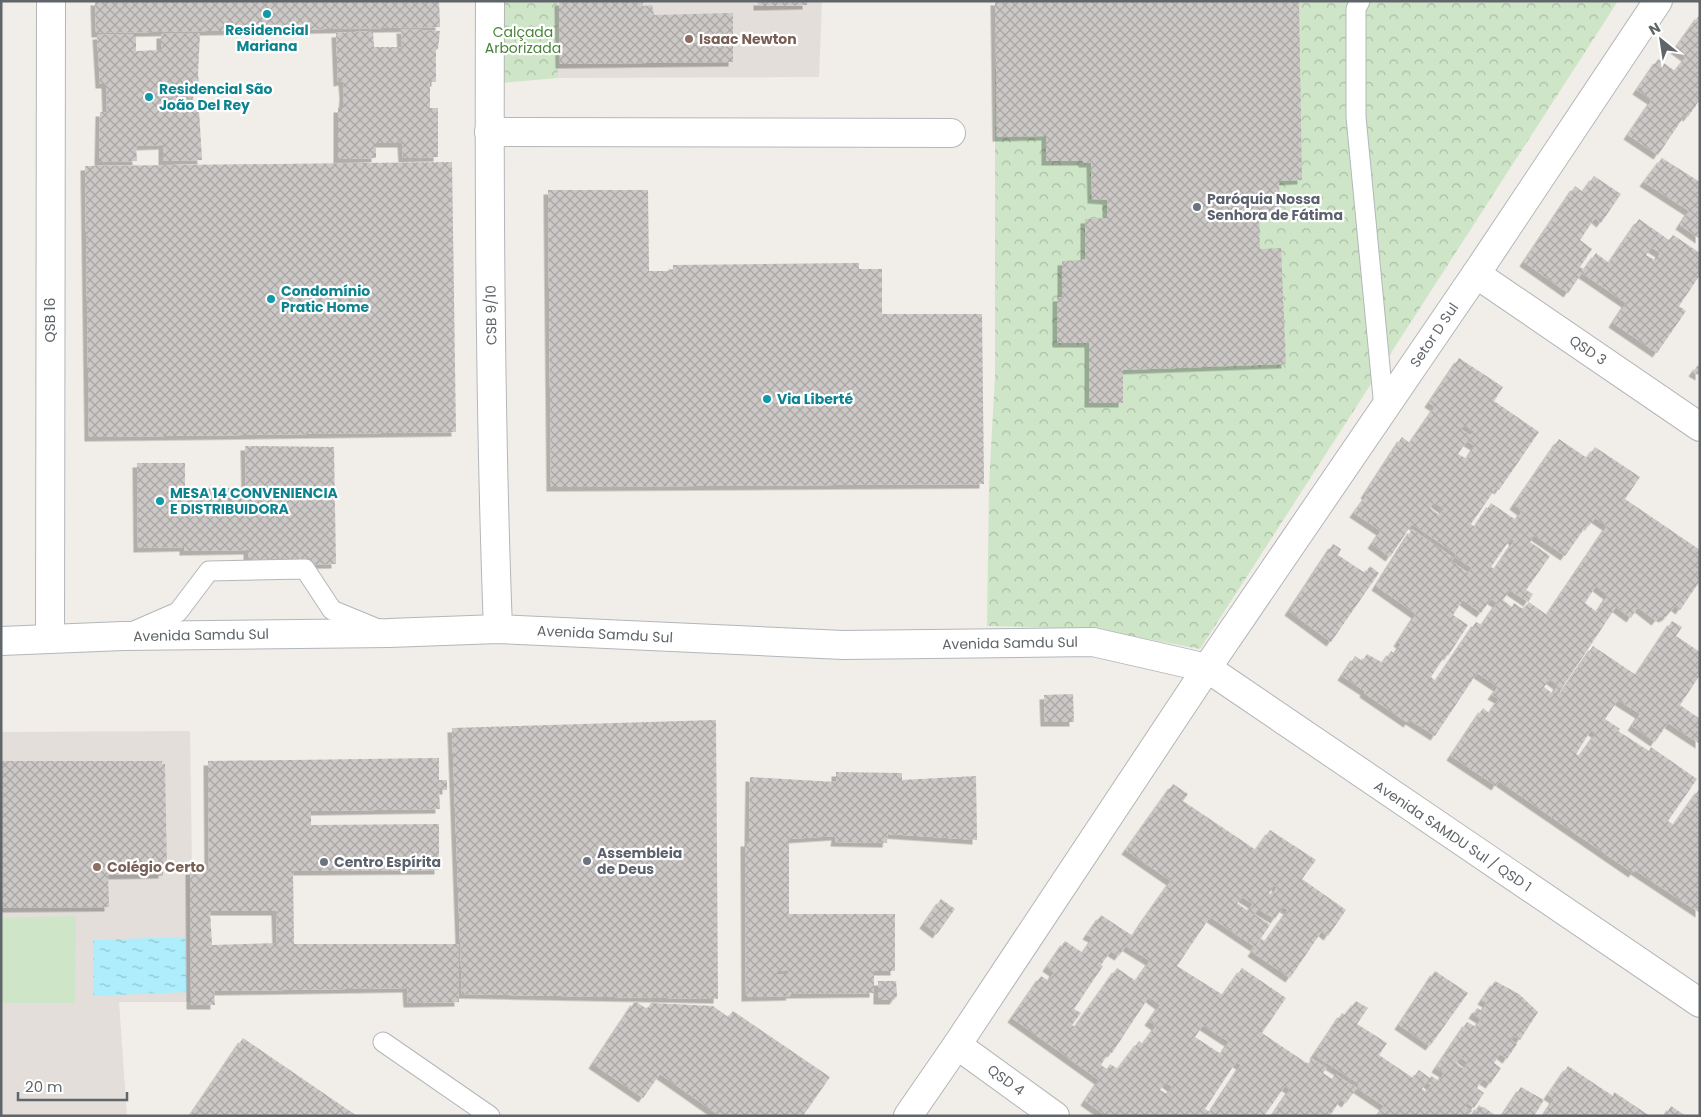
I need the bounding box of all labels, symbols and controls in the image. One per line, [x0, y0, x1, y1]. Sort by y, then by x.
marker: Residencial Mariana [261, 8, 273, 20]
north arrow [1636, 15, 1686, 65]
text: N [1645, 17, 1664, 40]
place label: Residencial Mariana [225, 20, 309, 56]
park label: Calçada Arborizada [485, 22, 561, 58]
place label: Isaac Newton [699, 29, 797, 49]
marker: Isaac Newton [683, 33, 695, 45]
place label: Residencial São João Del Rey [159, 79, 273, 115]
marker: Residencial São João Del Rey [143, 91, 155, 103]
place label: Paróquia Nossa Senhora de Fátima [1207, 189, 1343, 225]
marker: Paróquia Nossa Senhora de Fátima [1191, 201, 1203, 213]
place label: Condomínio Pratic Home [281, 281, 370, 317]
street label: CSB 9/10 [480, 285, 502, 345]
marker: Condomínio Pratic Home [265, 293, 277, 305]
street label: QSB 16 [40, 297, 60, 342]
street label: Setor D Sul [1405, 299, 1463, 371]
street label: QSD 3 [1565, 330, 1611, 370]
place label: Via Liberté [777, 389, 853, 409]
marker: Via Liberté [761, 393, 773, 405]
place label: MESA 14 CONVENIENCIA E DISTRIBUIDORA [170, 483, 339, 519]
marker: MESA 14 CONVENIENCIA E DISTRIBUIDORA [154, 495, 166, 507]
street label: Avenida Samdu Sul [537, 620, 673, 648]
street label: Avenida Samdu Sul [133, 624, 269, 646]
street label: Avenida Samdu Sul [942, 632, 1078, 654]
street label: Avenida SAMDU Sul / QSD 1 [1370, 776, 1536, 896]
place label: Assembleia de Deus [597, 843, 682, 879]
place label: Centro Espírita [334, 852, 441, 872]
marker: Assembleia de Deus [581, 855, 593, 867]
marker: Centro Espírita [318, 856, 330, 868]
place label: Colégio Certo [107, 857, 205, 877]
marker: Colégio Certo [91, 861, 103, 873]
street label: QSD 4 [983, 1060, 1029, 1100]
scale bar [18, 1070, 126, 1102]
text: 20 m [25, 1076, 63, 1097]

